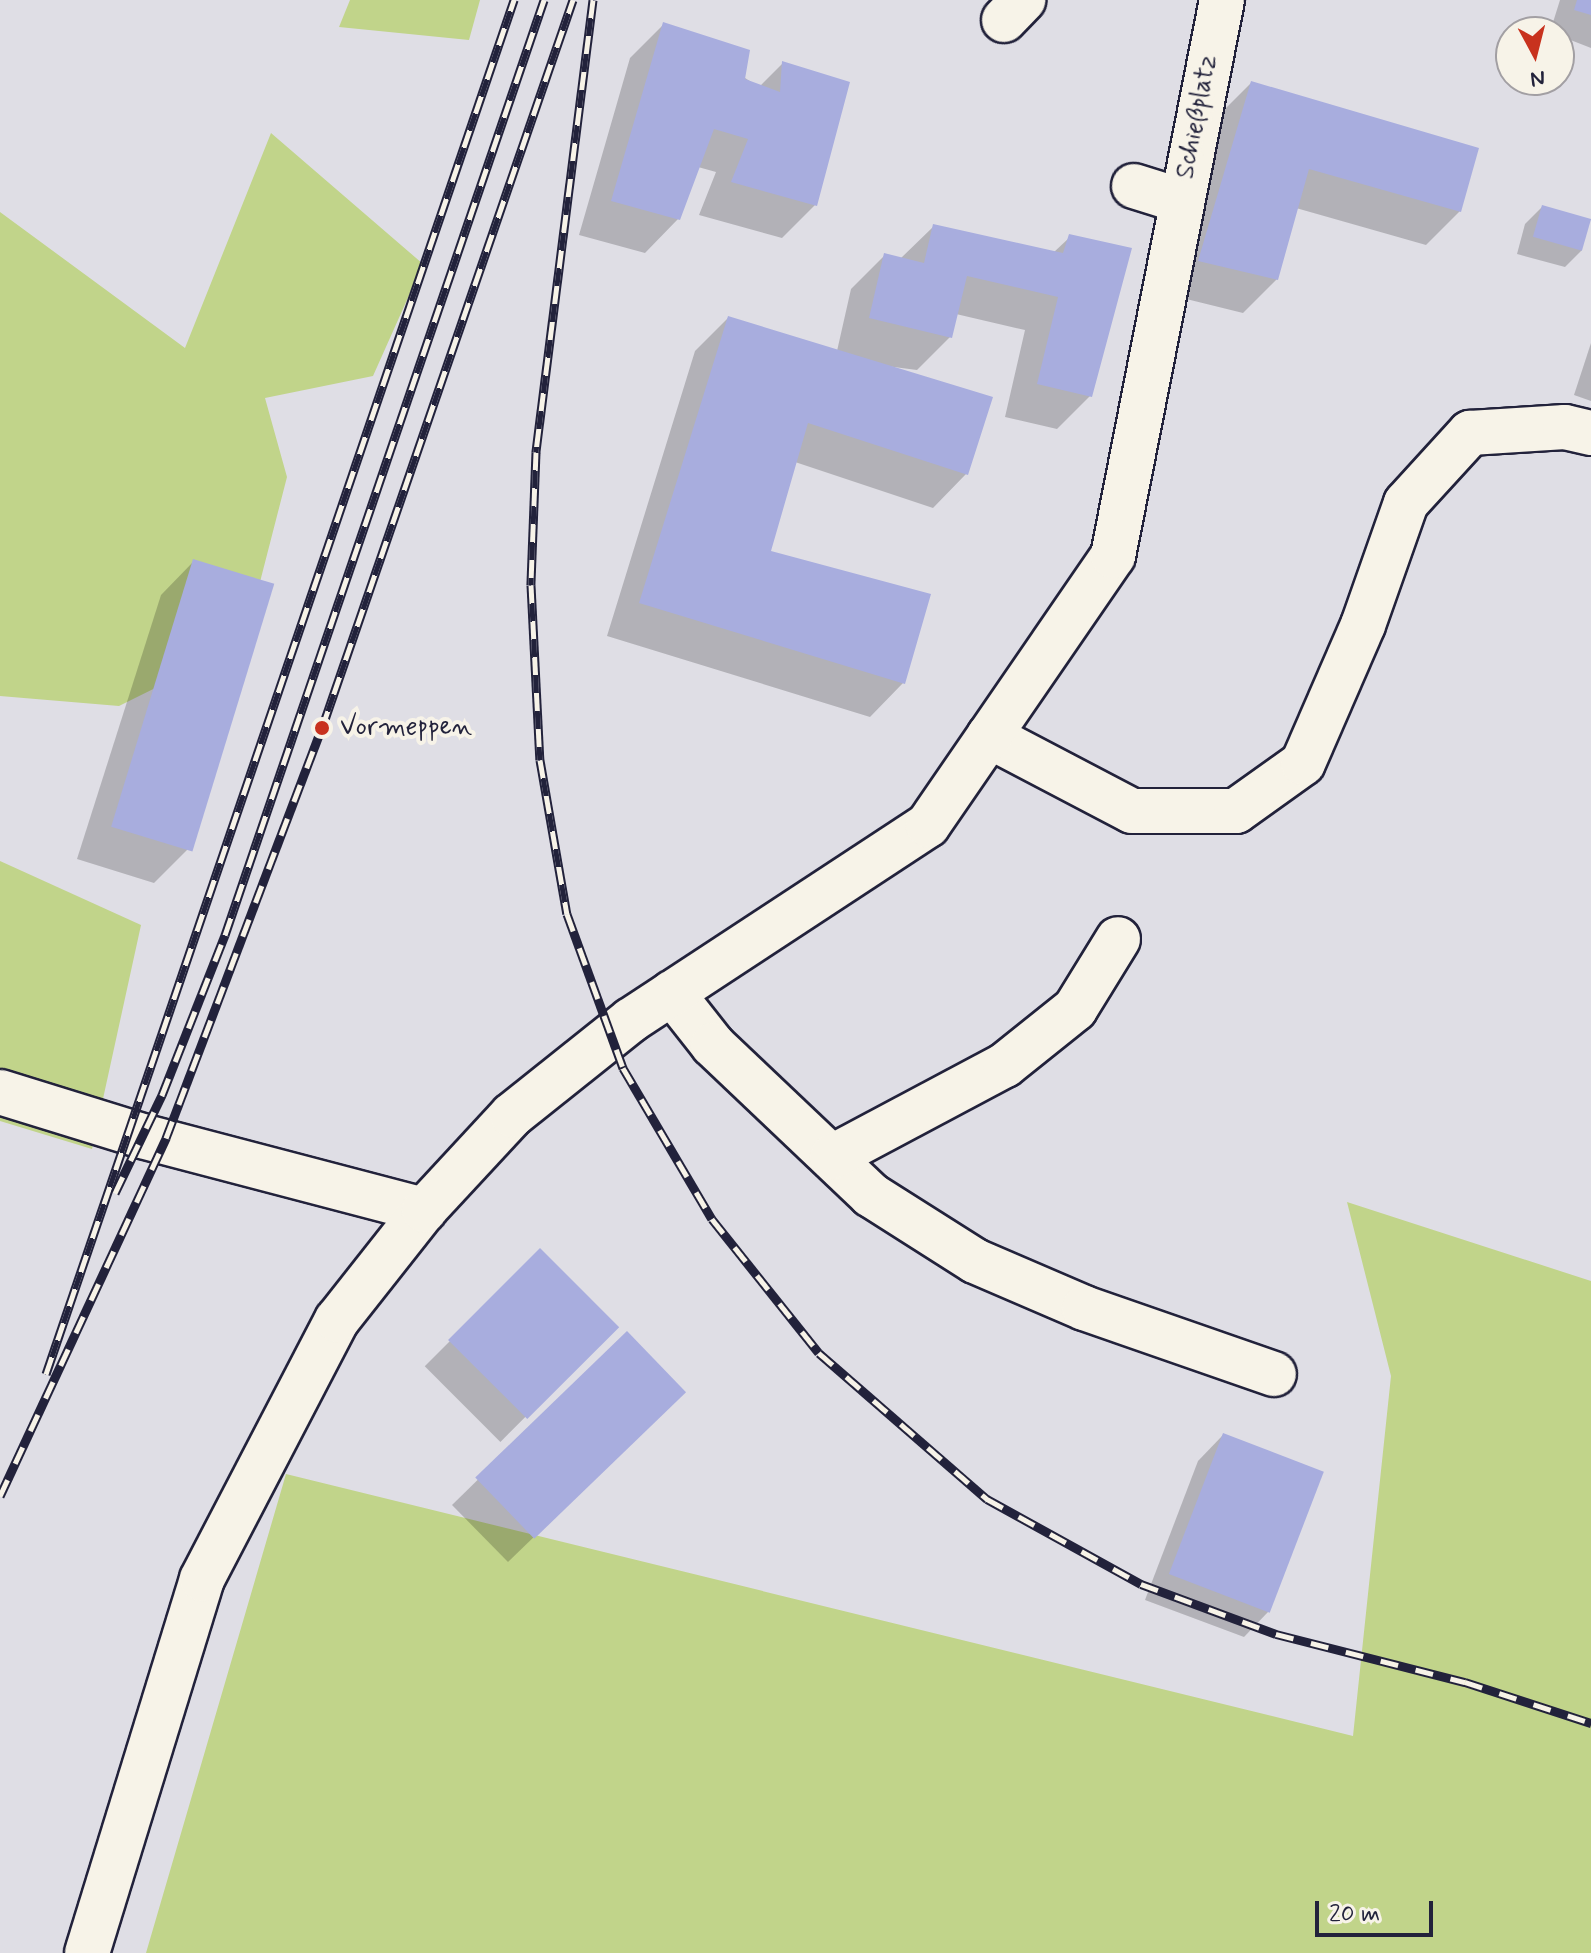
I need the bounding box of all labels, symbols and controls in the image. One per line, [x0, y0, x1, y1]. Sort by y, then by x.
north arrow [1495, 16, 1575, 96]
street label: Schießplatz [1171, 52, 1225, 182]
text: N [1529, 63, 1547, 93]
place label: Vormeppen [340, 712, 472, 744]
marker: Vormeppen [311, 717, 333, 739]
scale bar [1319, 1885, 1437, 1935]
text: 20 m [1329, 1899, 1380, 1930]

